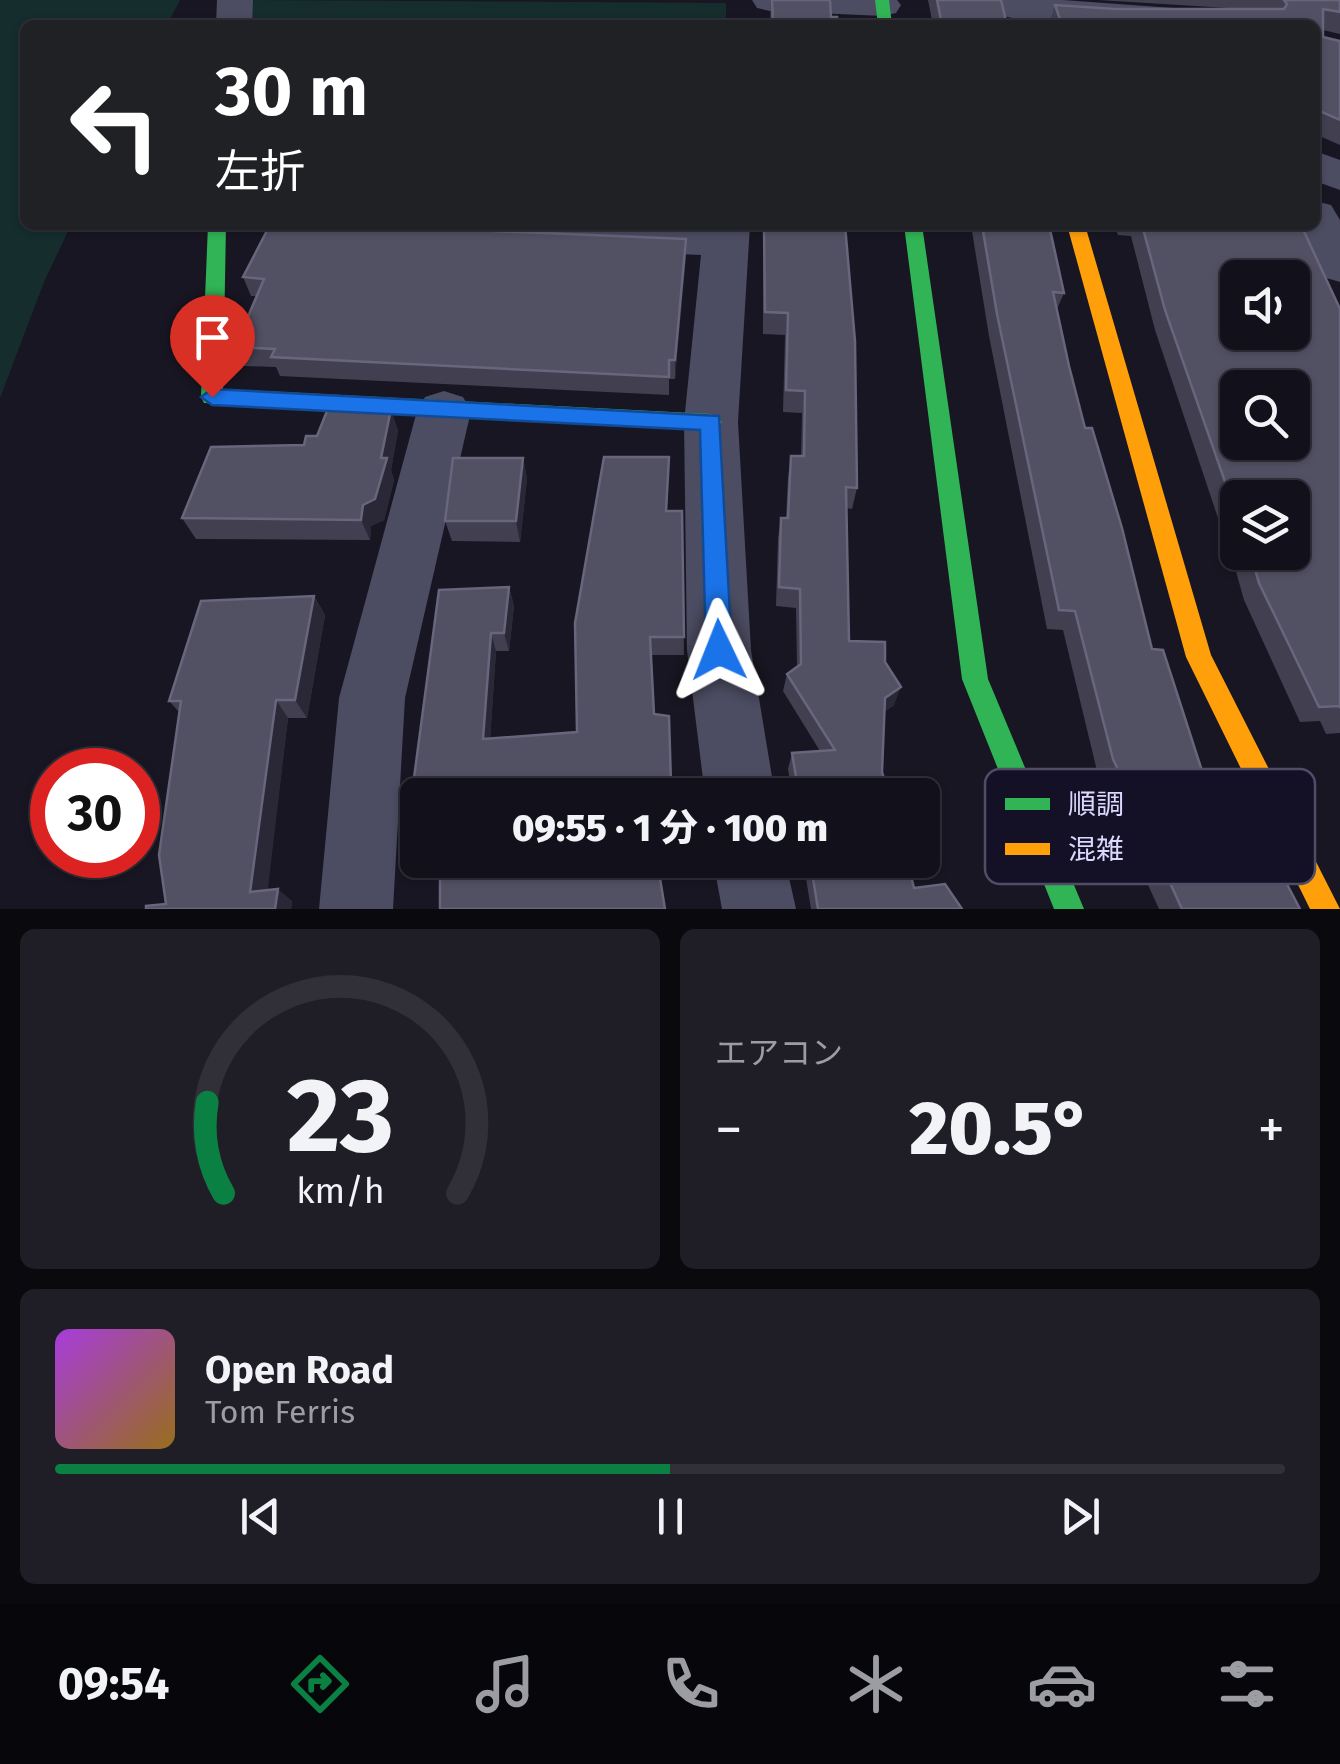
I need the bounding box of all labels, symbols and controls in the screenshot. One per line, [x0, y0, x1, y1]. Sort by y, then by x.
text: 30 m [215, 50, 368, 134]
icon: left [50, 60, 180, 190]
text: 左折 [215, 145, 305, 199]
map controls [1220, 260, 1310, 570]
button: sound [1220, 260, 1310, 350]
pin [170, 295, 255, 398]
icon: arrive [185, 310, 240, 365]
button: search [1220, 370, 1310, 460]
button: layers [1220, 480, 1310, 570]
position arrow [667, 598, 771, 702]
speed limit sign: 30 [30, 748, 160, 878]
legend [985, 769, 1315, 884]
text: 順調 [1068, 788, 1124, 821]
text: 09:55 · 1 分 · 100 m [512, 805, 828, 851]
text: 混雑 [1068, 833, 1124, 866]
text: エアコン [715, 1034, 843, 1072]
text: 23 [286, 1054, 394, 1179]
text: 20.5° [909, 1084, 1091, 1174]
text: − [715, 1097, 743, 1163]
text: + [1258, 1097, 1285, 1163]
text: km/h [296, 1170, 384, 1212]
text: Open Road [205, 1347, 394, 1393]
text: Tom Ferris [205, 1393, 355, 1431]
icon: previous [233, 1489, 288, 1544]
icon: pause [643, 1489, 698, 1544]
icon: next [1053, 1489, 1108, 1544]
icon: directions [285, 1649, 355, 1719]
icon: music [470, 1649, 540, 1719]
icon: phone [656, 1649, 726, 1719]
icon: climate [841, 1649, 911, 1719]
icon: car [1027, 1649, 1097, 1719]
icon: filters [1212, 1649, 1282, 1719]
text: 09:54 [58, 1657, 170, 1711]

